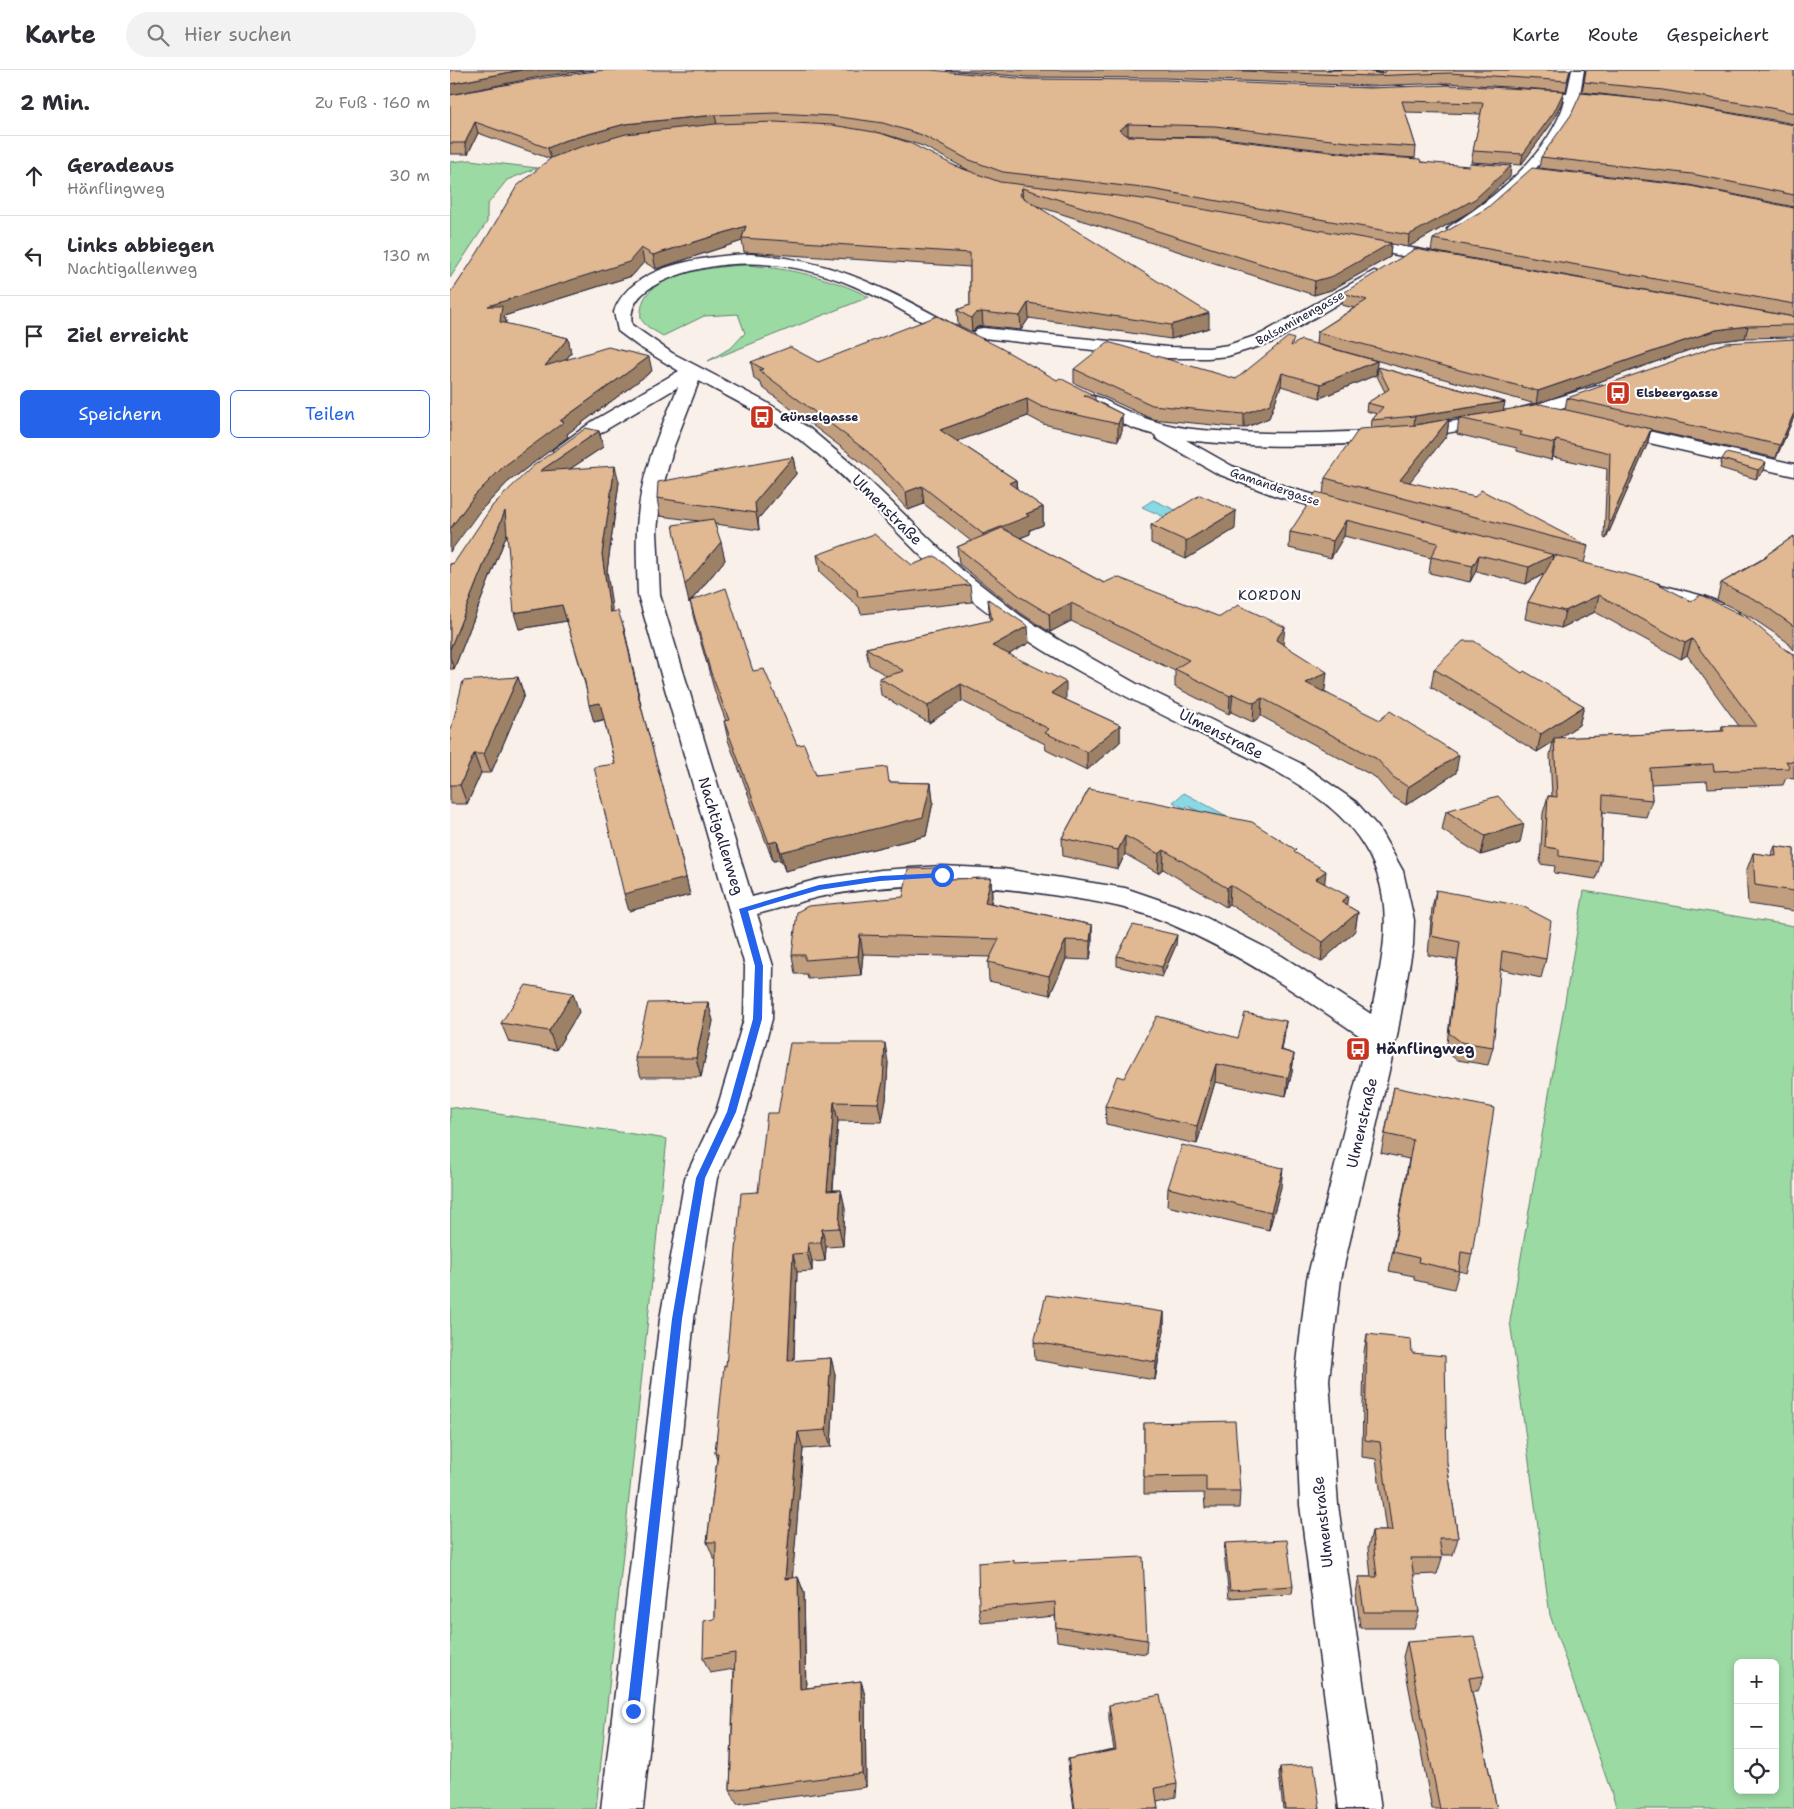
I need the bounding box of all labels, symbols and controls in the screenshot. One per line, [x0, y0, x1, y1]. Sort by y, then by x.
search box [126, 12, 476, 57]
text: Karte [25, 19, 96, 51]
icon: search [144, 21, 172, 49]
text: Hier suchen [184, 22, 291, 47]
text: Karte [1512, 23, 1560, 47]
text: Route [1588, 23, 1639, 47]
text: Gespeichert [1667, 23, 1769, 47]
text: 2 Min. [20, 89, 90, 117]
text: Zu Fuß · 160 m [315, 92, 430, 113]
text: Geradeaus [67, 153, 174, 178]
icon: ahead [20, 162, 48, 190]
text: 30 m [389, 165, 430, 186]
text: Hänflingweg [67, 178, 165, 199]
text: Links abbiegen [67, 233, 214, 258]
icon: left [20, 242, 48, 270]
text: 130 m [383, 245, 430, 266]
text: Nachtigallenweg [67, 258, 197, 279]
street label: Balsaminengasse [1253, 287, 1347, 349]
icon: arrive [20, 322, 48, 350]
text: Ziel erreicht [67, 323, 188, 348]
bus stop icon: Elsbeergasse [1605, 380, 1631, 406]
place label: Elsbeergasse [1636, 385, 1718, 401]
button: Speichern [20, 390, 220, 438]
button: Teilen [230, 390, 430, 438]
bus stop icon: Günselgasse [749, 404, 775, 430]
place label: Günselgasse [780, 409, 858, 425]
street label: Gamandergasse [1228, 464, 1322, 510]
street label: Ulmenstraße [847, 470, 927, 550]
district label: KORDON [1238, 586, 1302, 604]
street label: Ulmenstraße [1175, 704, 1267, 764]
street label: Nachtigallenweg [694, 775, 748, 897]
route start [931, 864, 954, 887]
bus stop icon: Hänflingweg [1345, 1036, 1371, 1062]
place label: Hänflingweg [1376, 1039, 1475, 1059]
street label: Ulmenstraße [1342, 1076, 1382, 1170]
street label: Ulmenstraße [1308, 1475, 1338, 1569]
map controls [1734, 1659, 1779, 1794]
button: + [1734, 1659, 1779, 1704]
route end [622, 1700, 645, 1723]
button: − [1734, 1704, 1779, 1749]
button: locate [1734, 1749, 1779, 1794]

